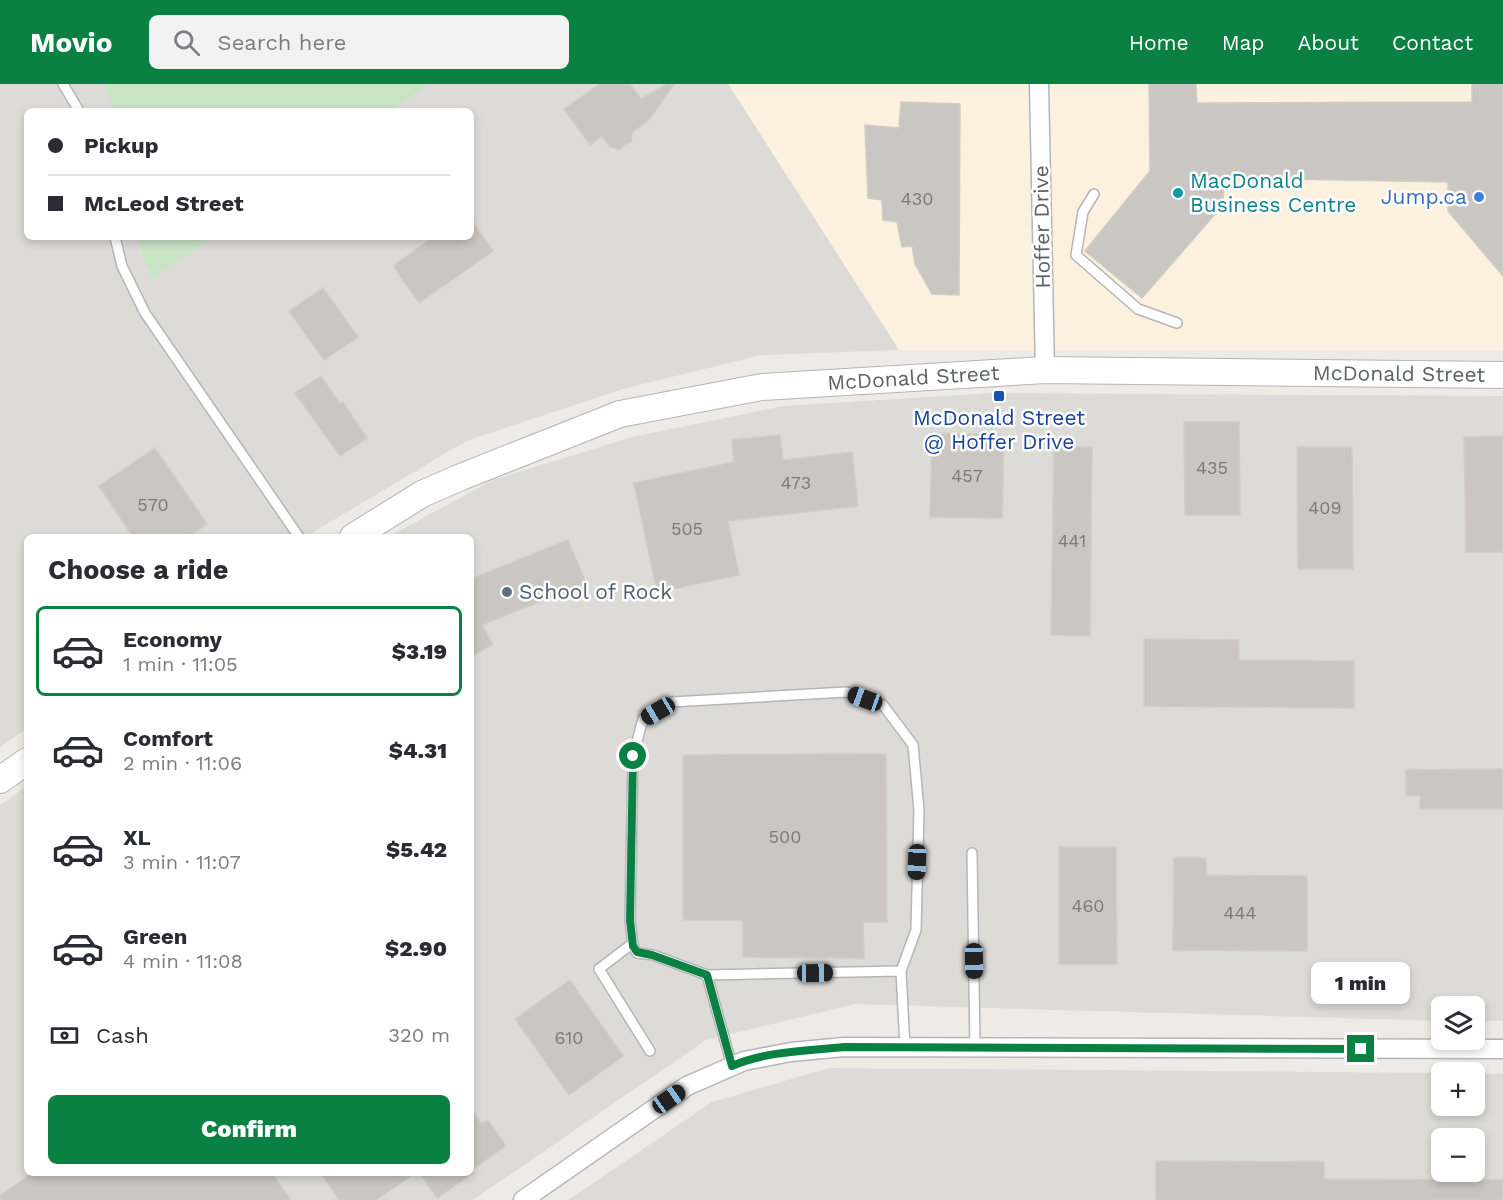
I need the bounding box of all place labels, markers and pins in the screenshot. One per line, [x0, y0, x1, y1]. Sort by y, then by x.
place label: MacDonald Business Centre [1190, 168, 1356, 217]
place label: Jump.ca [1381, 184, 1467, 209]
marker: MacDonald Business Centre [1171, 186, 1185, 200]
marker: Jump.ca [1472, 190, 1486, 204]
marker: McDonald Street @ Hoffer Drive [992, 389, 1006, 403]
place label: McDonald Street @ Hoffer Drive [913, 405, 1085, 454]
place label: School of Rock [519, 579, 672, 604]
marker: School of Rock [500, 585, 514, 599]

